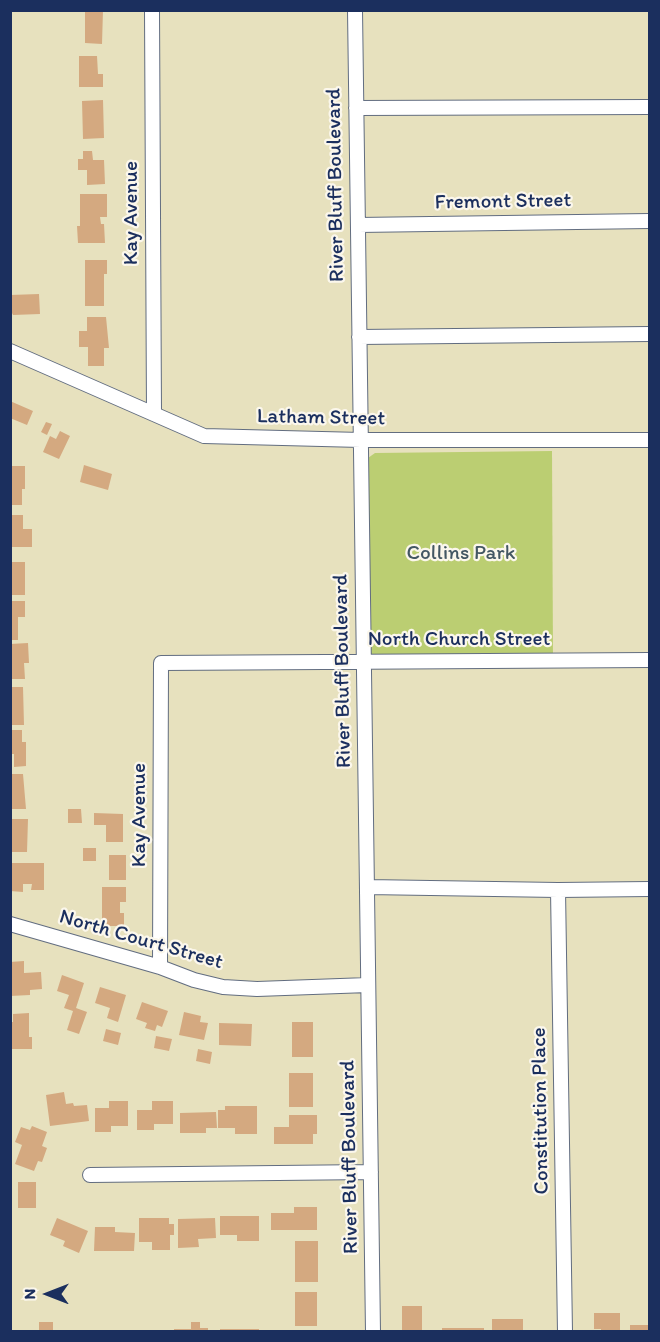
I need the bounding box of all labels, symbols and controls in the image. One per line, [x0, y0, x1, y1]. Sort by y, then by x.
street label: River Bluff Boulevard [322, 88, 350, 282]
street label: Kay Avenue [119, 161, 145, 265]
street label: Fremont Street [435, 188, 571, 216]
street label: Latham Street [257, 404, 385, 432]
park label: Collins Park [407, 541, 515, 567]
street label: River Bluff Boulevard [329, 574, 357, 768]
street label: North Church Street [368, 627, 550, 653]
street label: Kay Avenue [127, 763, 153, 867]
street label: North Court Street [56, 905, 226, 975]
street label: Constitution Place [527, 1027, 555, 1195]
street label: River Bluff Boulevard [336, 1060, 364, 1254]
north arrow [18, 1264, 78, 1324]
text: N [20, 1289, 39, 1299]

